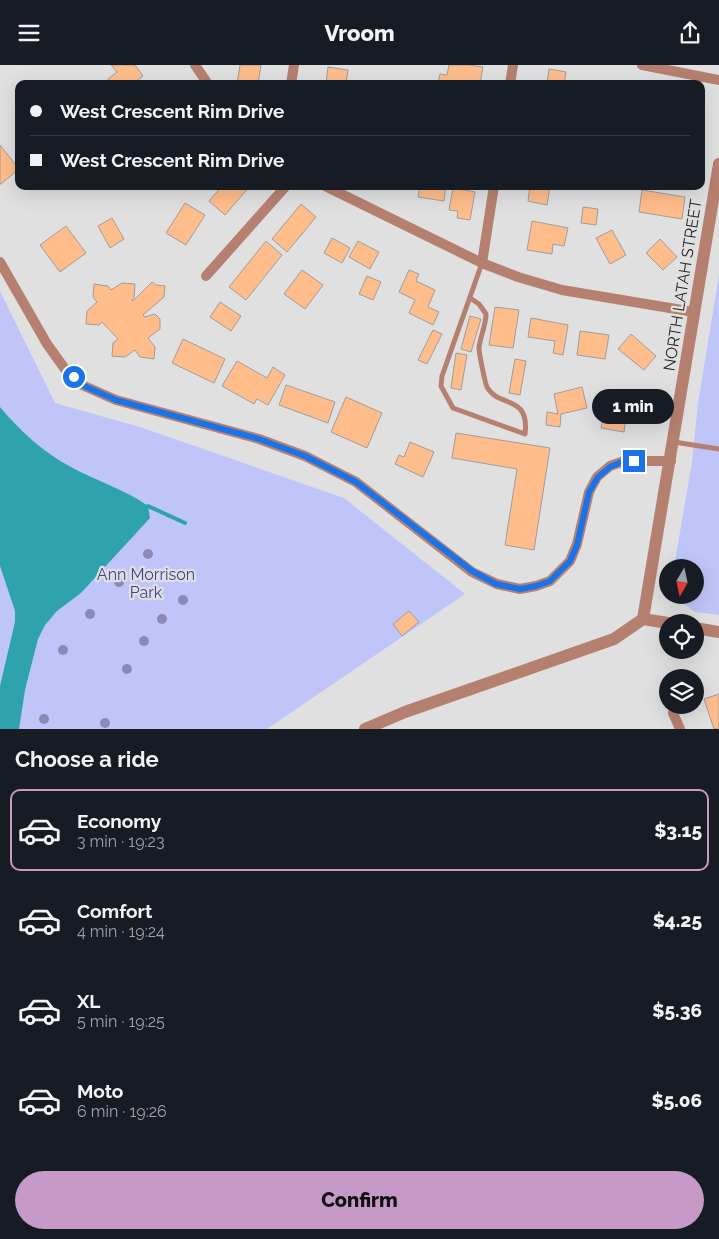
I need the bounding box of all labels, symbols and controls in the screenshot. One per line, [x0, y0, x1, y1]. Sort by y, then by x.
icon: menu [15, 19, 43, 47]
icon: share [676, 19, 704, 47]
text: Vroom [324, 20, 395, 46]
text: West Crescent Rim Drive [60, 100, 284, 122]
text: West Crescent Rim Drive [60, 149, 284, 171]
street label: NORTH LATAH STREET [660, 197, 706, 372]
route start [63, 366, 85, 388]
callout: 1 min [593, 389, 675, 423]
text: 1 min [612, 397, 654, 416]
route end [623, 450, 645, 472]
north arrow [659, 559, 704, 604]
map controls [659, 559, 704, 714]
park label: Ann Morrison Park [97, 565, 195, 602]
button: locate [659, 614, 704, 659]
button: layers [659, 669, 704, 714]
text: Choose a ride [15, 746, 159, 772]
icon: car [17, 808, 62, 853]
text: Economy [77, 810, 161, 832]
text: $3.15 [654, 819, 702, 841]
text: 3 min · 19:23 [77, 832, 164, 851]
icon: car [17, 898, 62, 943]
text: Comfort [77, 900, 152, 922]
text: $4.25 [653, 909, 702, 931]
text: 4 min · 19:24 [77, 922, 165, 941]
icon: car [17, 988, 62, 1033]
text: XL [77, 990, 100, 1012]
text: $5.36 [652, 999, 702, 1021]
text: 5 min · 19:25 [77, 1012, 165, 1031]
icon: car [17, 1078, 62, 1123]
text: Moto [77, 1080, 123, 1102]
text: $5.06 [651, 1089, 702, 1111]
text: 6 min · 19:26 [77, 1102, 167, 1121]
button: Confirm [15, 1171, 704, 1229]

